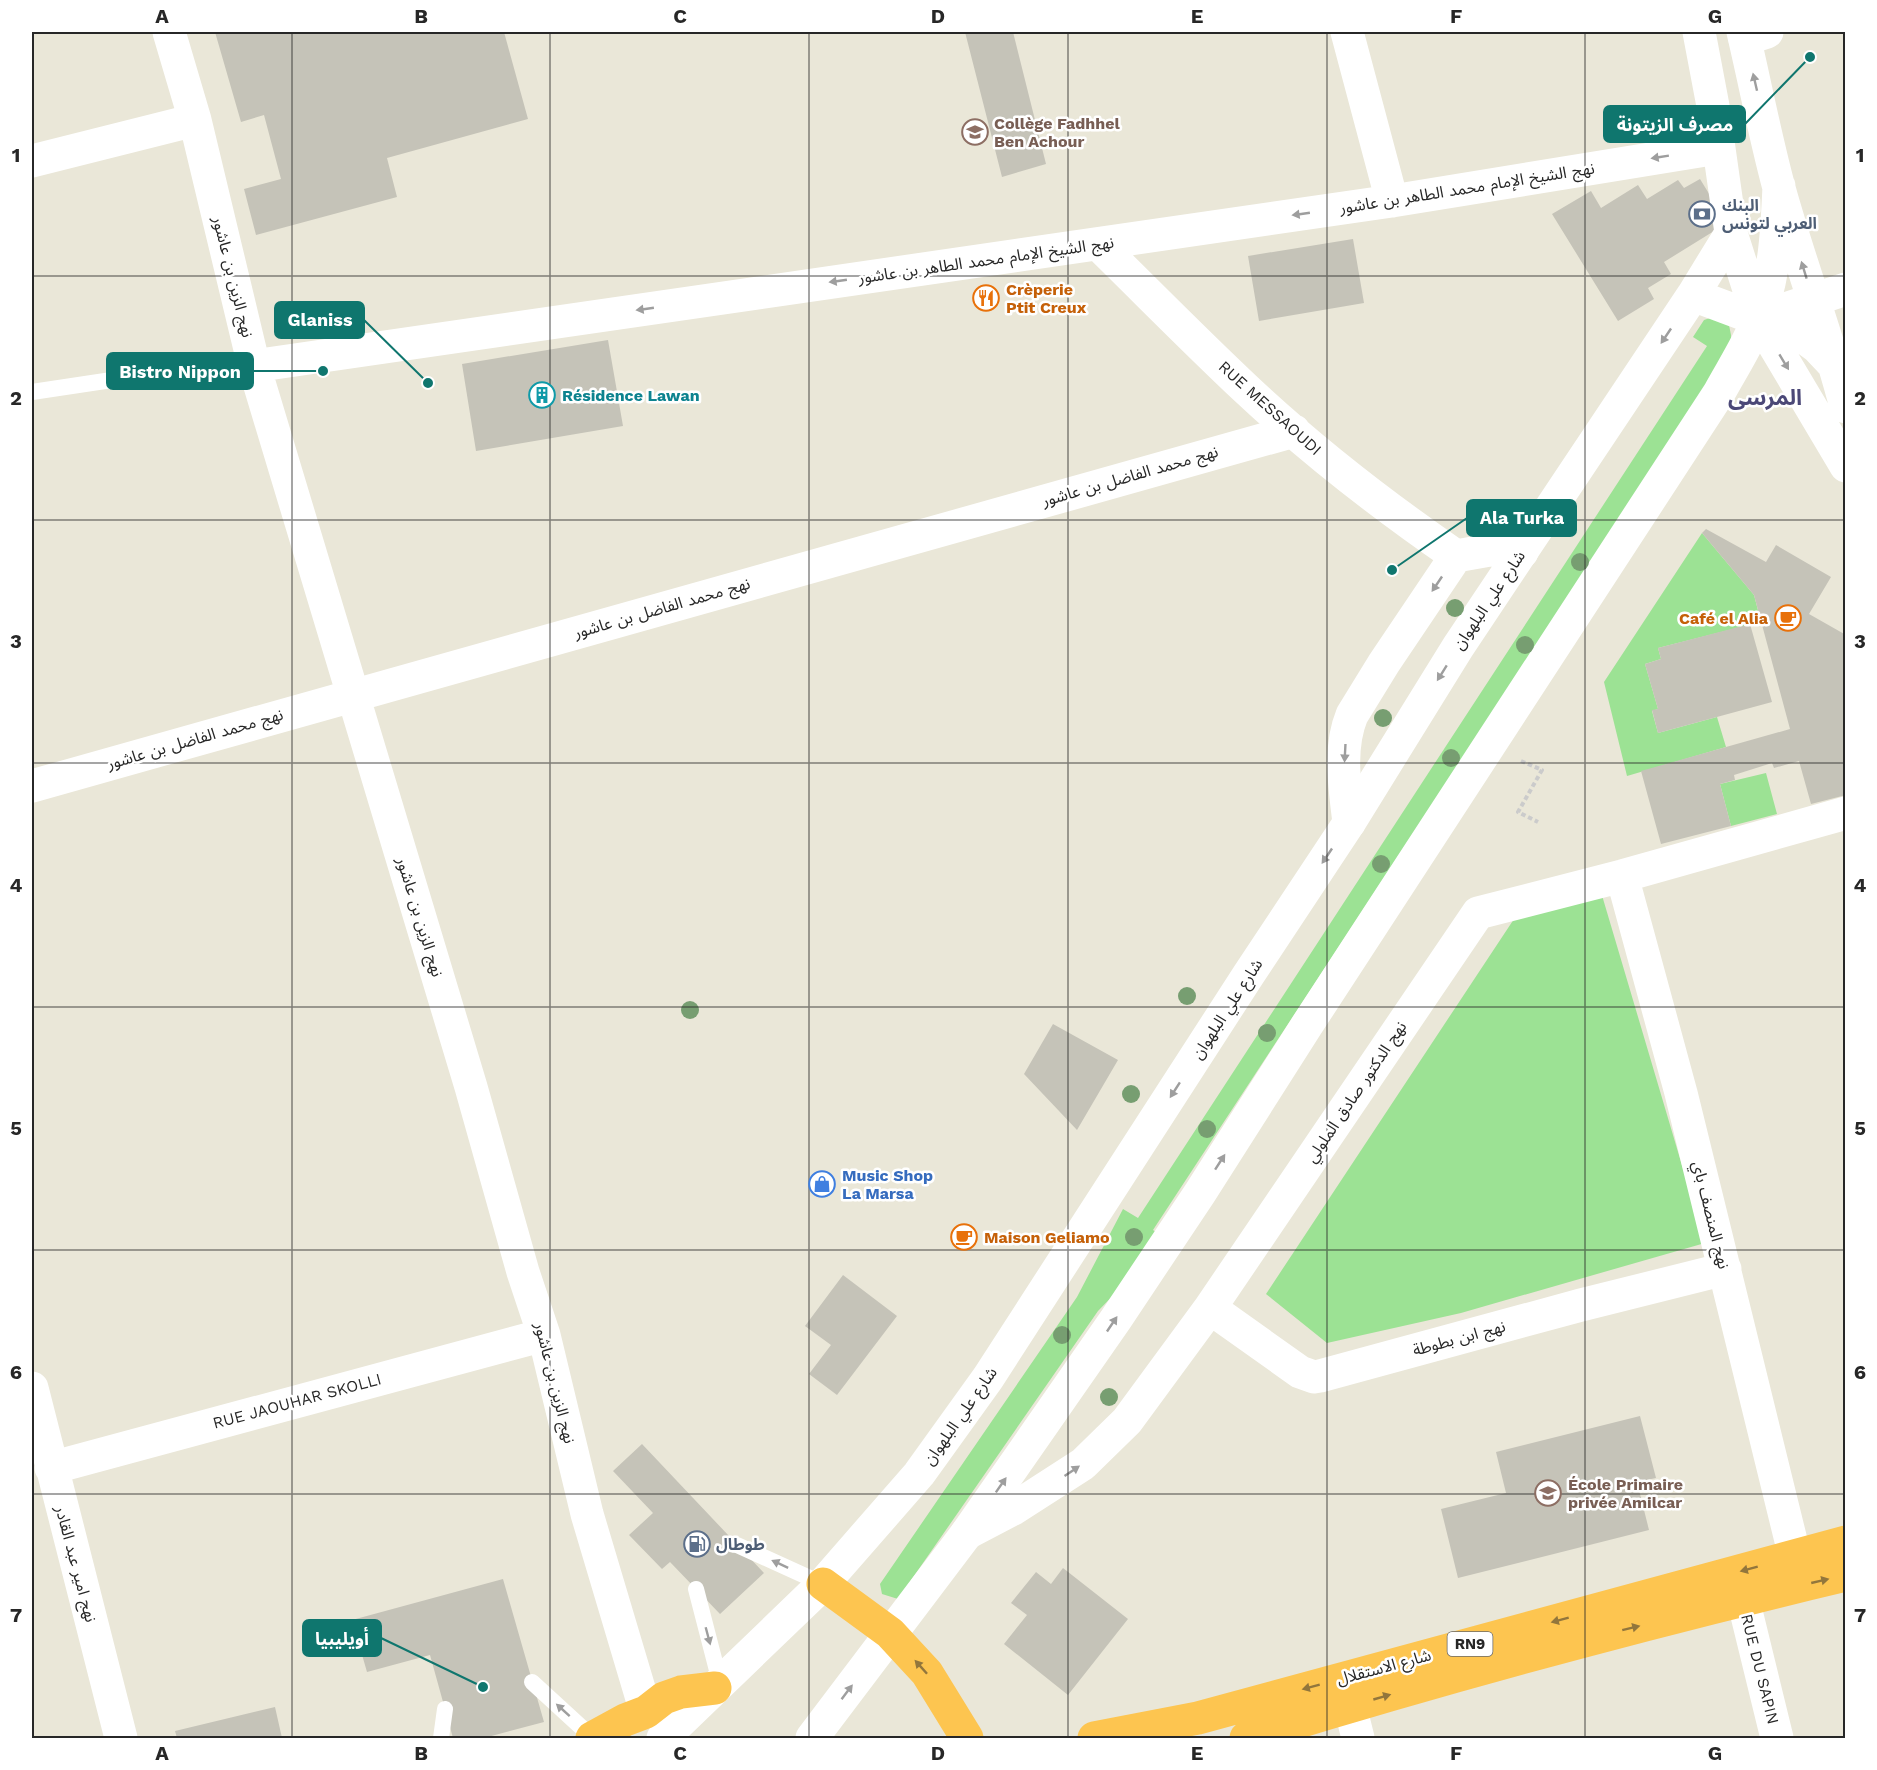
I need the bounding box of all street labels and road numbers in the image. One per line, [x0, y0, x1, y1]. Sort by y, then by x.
street label: نهج الشيخ الإمام محمد الطاهر بن عاشور [1337, 158, 1596, 221]
street label: نهج الزين بن عاشور [206, 214, 257, 340]
street label: نهج الشيخ الإمام محمد الطاهر بن عاشور [856, 233, 1115, 290]
street label: RUE MESSAOUDI [1215, 357, 1325, 459]
street label: نهج محمد الفاضل بن عاشور [1039, 442, 1221, 513]
street label: شارع علي البلهوان [1449, 547, 1532, 655]
street label: نهج محمد الفاضل بن عاشور [571, 574, 753, 645]
street label: نهج محمد الفاضل بن عاشور [104, 705, 286, 776]
street label: نهج الزين بن عاشور [390, 854, 447, 980]
street label: شارع علي البلهوان [1188, 955, 1269, 1064]
street label: نهج الدكتور صادق الملولي [1302, 1018, 1413, 1168]
street label: نهج المنصف باي [1686, 1159, 1734, 1272]
street label: نهج ابن بطوطة [1410, 1316, 1508, 1362]
street label: نهج الزين بن عاشور [528, 1320, 579, 1446]
street label: شارع علي البلهوان [919, 1363, 1003, 1470]
street label: RUE JAOUHAR SKOLLI [211, 1369, 383, 1433]
street label: نهج امير عبد القادر [48, 1503, 101, 1625]
street label: RUE DU SAPIN [1737, 1612, 1783, 1726]
road number: RN9 [1448, 1632, 1492, 1656]
street label: شارع الاستقلال [1335, 1645, 1434, 1692]

